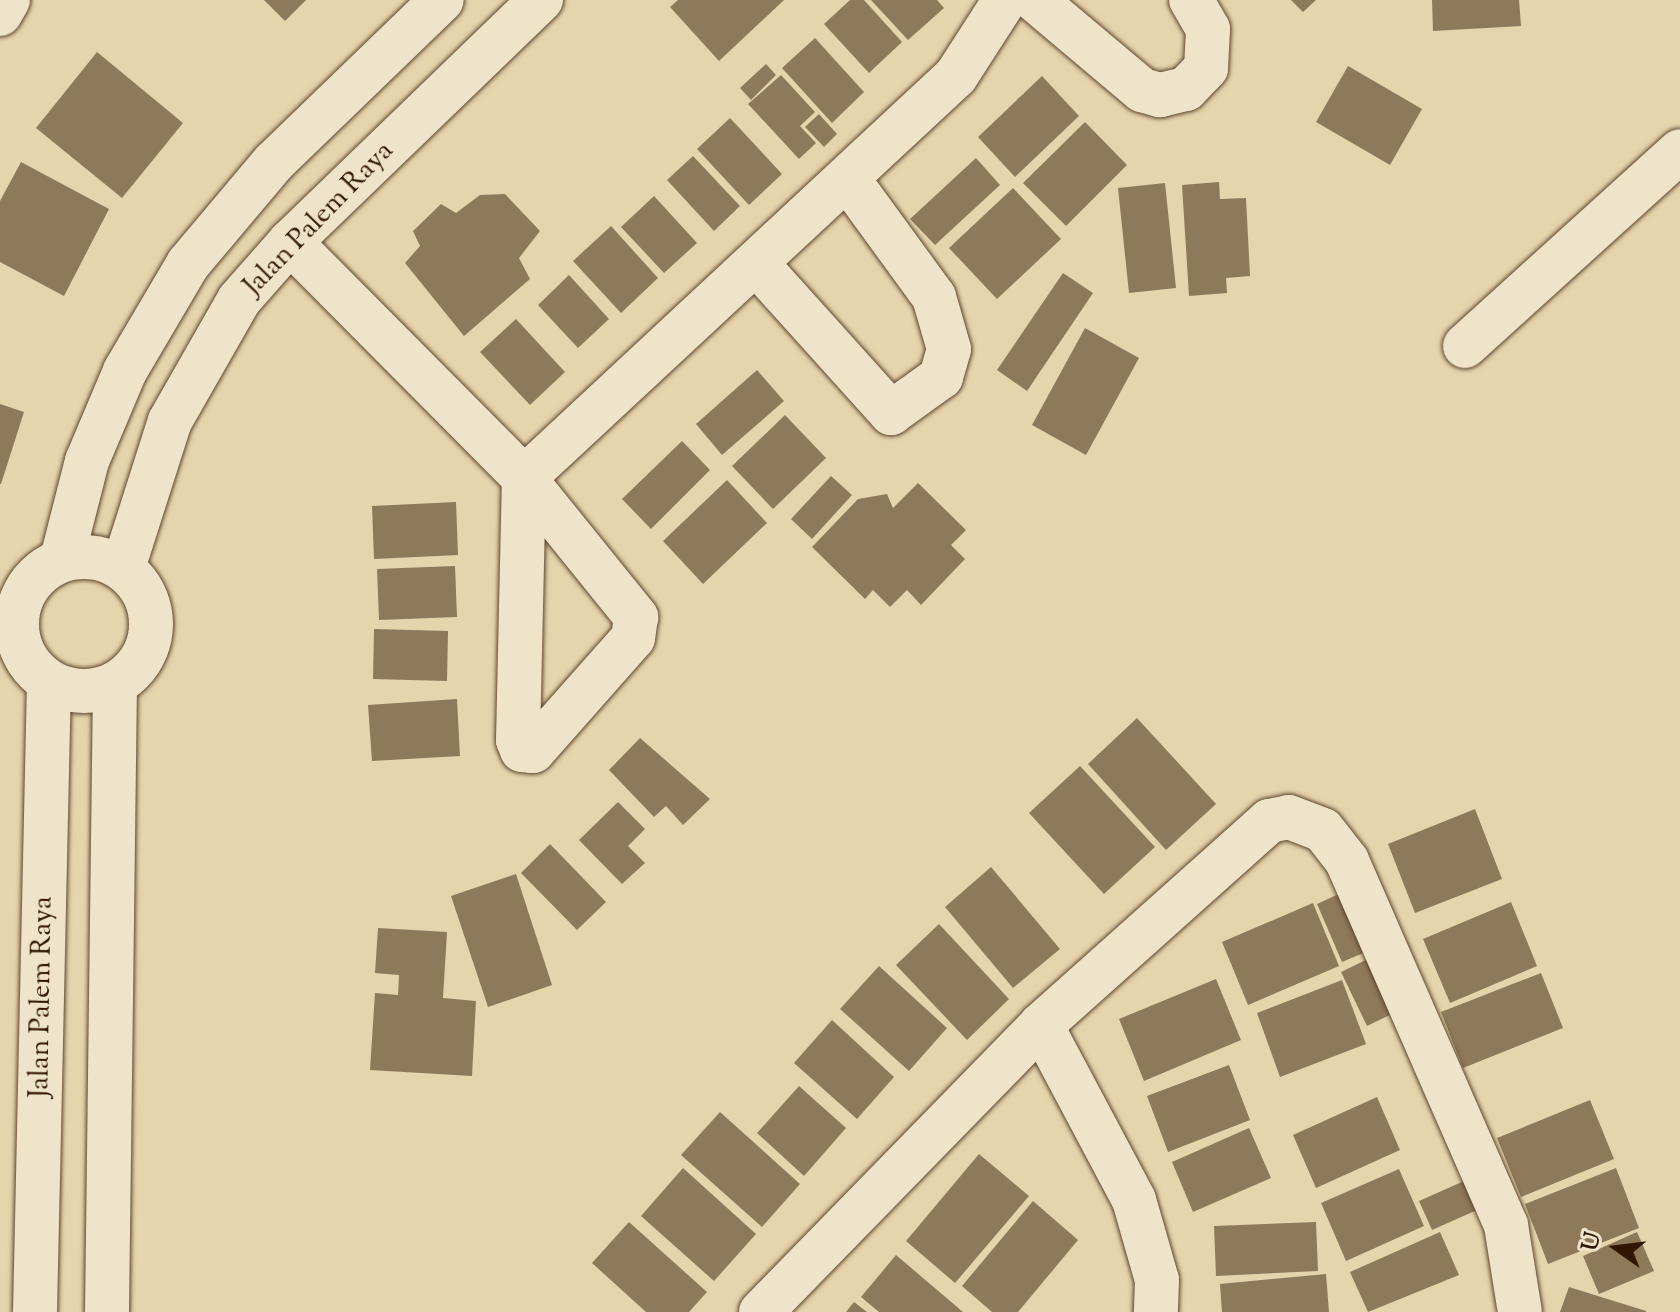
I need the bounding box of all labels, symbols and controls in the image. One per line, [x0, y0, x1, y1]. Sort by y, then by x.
street label: Jalan Palem Raya [237, 135, 401, 303]
street label: Jalan Palem Raya [23, 896, 61, 1098]
north arrow [1576, 1208, 1656, 1288]
text: U [1575, 1230, 1610, 1255]

